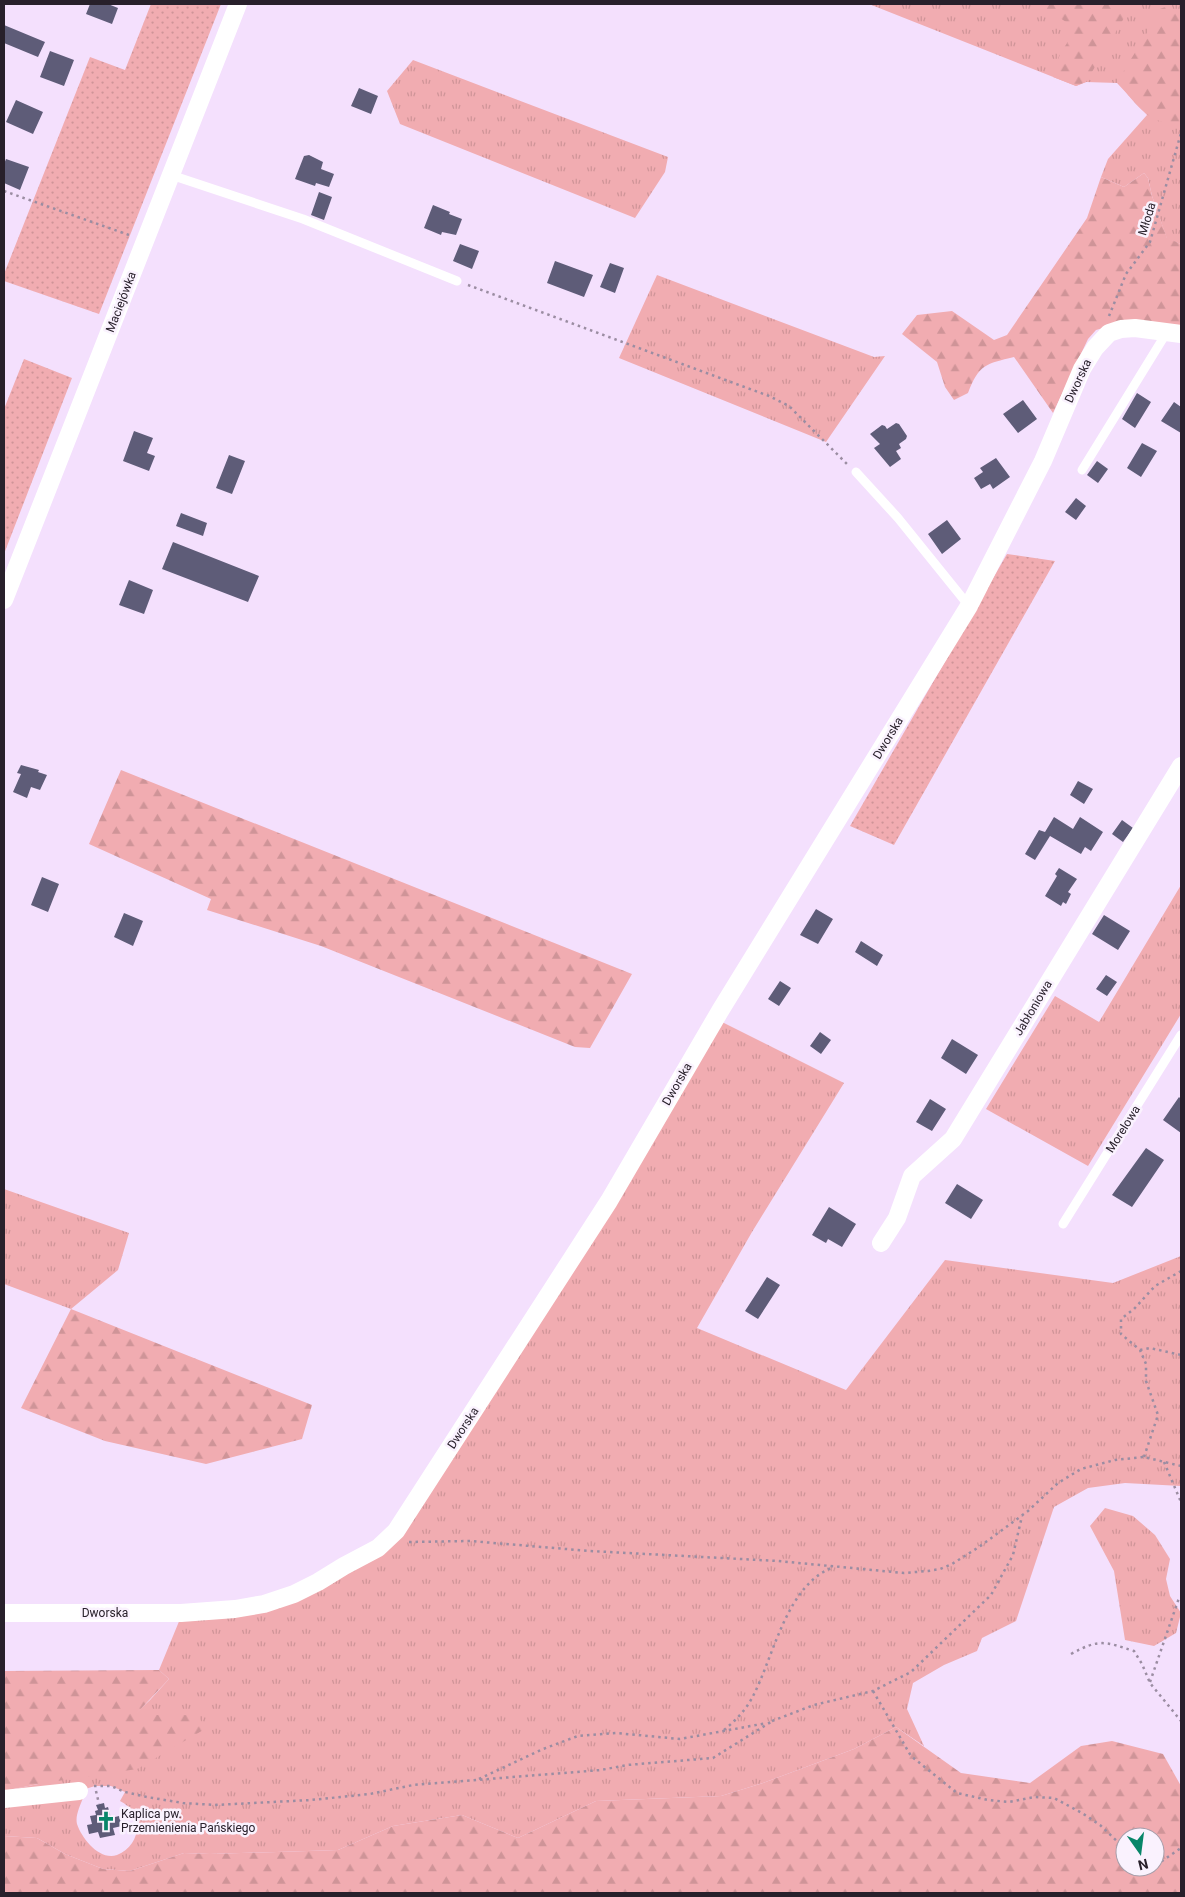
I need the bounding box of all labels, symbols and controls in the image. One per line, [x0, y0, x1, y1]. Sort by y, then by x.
street label: Młoda [1135, 201, 1159, 237]
street label: Maciejówka [103, 270, 139, 334]
street label: Dworska [1062, 357, 1094, 405]
street label: Dworska [870, 714, 906, 762]
street label: Jabłoniowa [1011, 978, 1055, 1038]
street label: Dworska [659, 1060, 695, 1108]
street label: Morelowa [1103, 1103, 1143, 1155]
street label: Dworska [444, 1405, 482, 1451]
street label: Dworska [82, 1606, 128, 1620]
place label: Kaplica pw. Przemienienia Pańskiego [121, 1807, 256, 1835]
church icon: Kaplica pw. Przemienienia Pańskiego [95, 1810, 117, 1832]
north arrow [1115, 1827, 1165, 1877]
text: N [1136, 1856, 1150, 1874]

